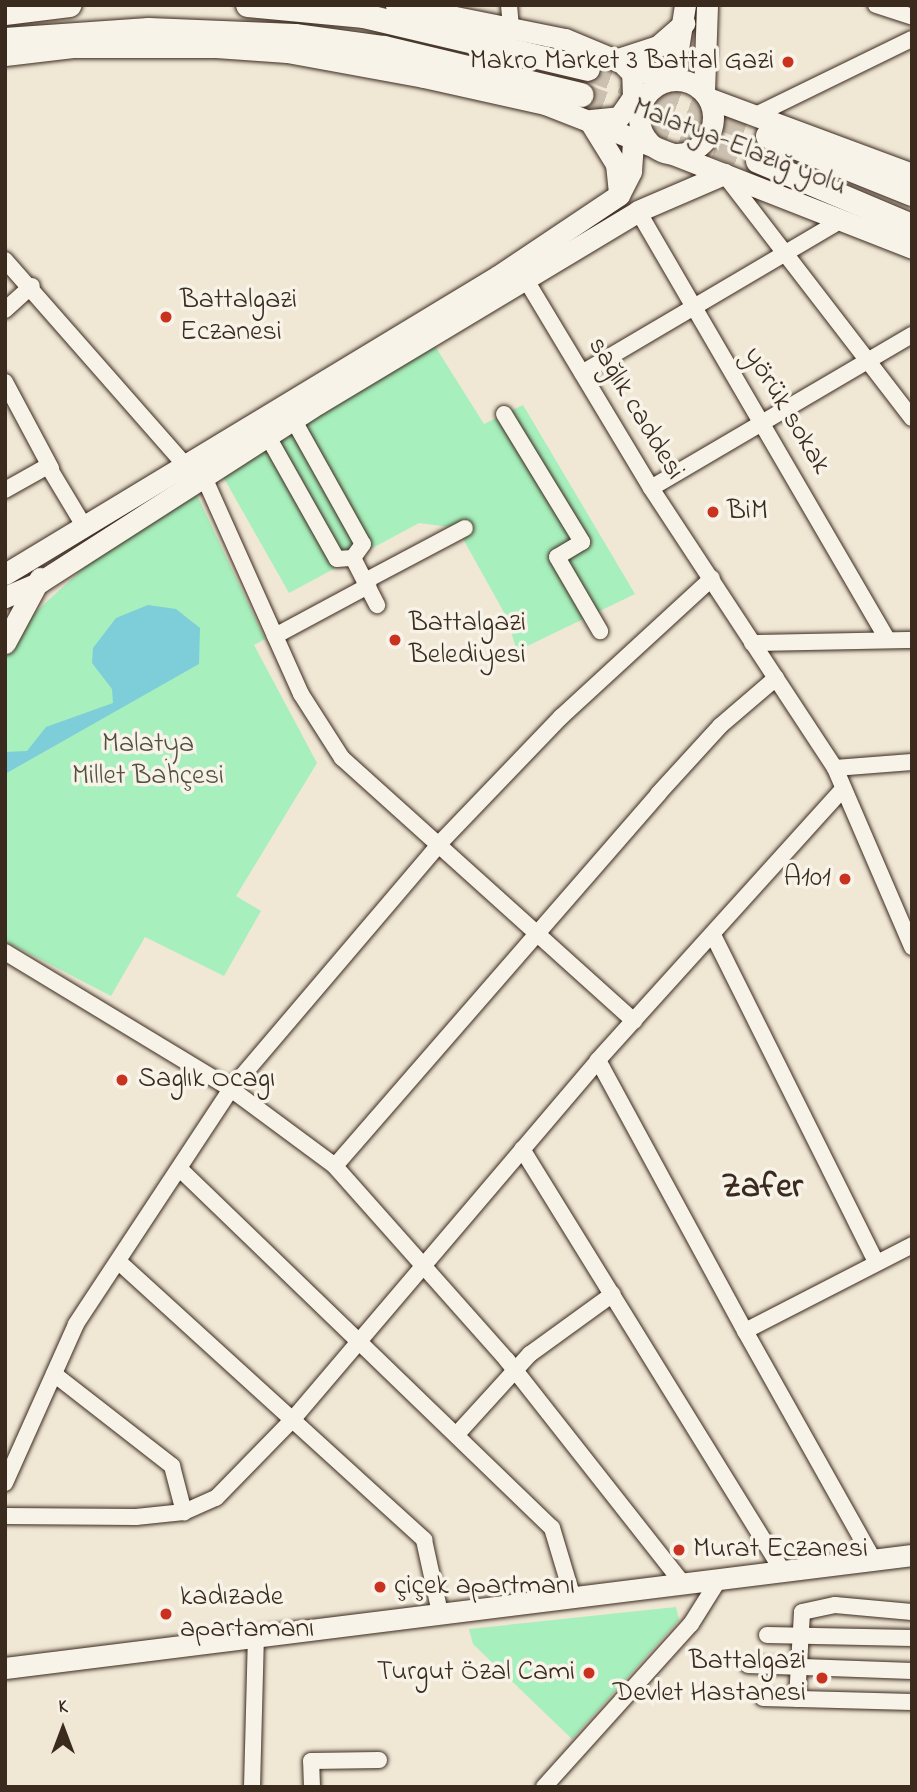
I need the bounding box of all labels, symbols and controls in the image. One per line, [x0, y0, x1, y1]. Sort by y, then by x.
place label: Makro Market 3 Battal Gazi [470, 45, 774, 79]
marker: Makro Market 3 Battal Gazi [780, 54, 796, 70]
street label: Malatya-Elazığ yolu [627, 92, 851, 204]
place label: Battalgazi Eczanesi [180, 284, 297, 350]
marker: Battalgazi Eczanesi [158, 309, 174, 325]
street label: sağlık caddesi [579, 331, 691, 487]
street label: yörük sokak [735, 341, 837, 481]
place label: BiM [727, 495, 768, 529]
marker: BiM [705, 504, 721, 520]
place label: Battalgazi Belediyesi [409, 607, 526, 673]
marker: Battalgazi Belediyesi [387, 632, 403, 648]
park label: Malatya Millet Bahçesi [72, 728, 224, 794]
place label: A101 [784, 862, 831, 896]
marker: A101 [837, 871, 853, 887]
place label: Saglık Ocagı [138, 1063, 275, 1097]
marker: Saglık Ocagı [112, 1070, 132, 1090]
district label: Zafer [721, 1167, 803, 1209]
place label: Murat Eczanesi [693, 1533, 868, 1567]
marker: Murat Eczanesi [671, 1542, 687, 1558]
place label: çiçek apartmanı [394, 1570, 575, 1604]
marker: çiçek apartmanı [372, 1579, 388, 1595]
place label: kadızade apartamanı [180, 1581, 314, 1647]
marker: kadızade apartamanı [158, 1606, 174, 1622]
place label: Battalgazi Devlet Hastanesi [613, 1645, 806, 1711]
place label: Turgut Özal Cami [377, 1656, 575, 1690]
marker: Turgut Özal Cami [581, 1665, 597, 1681]
marker: Battalgazi Devlet Hastanesi [812, 1668, 832, 1688]
north arrow [28, 1694, 98, 1764]
text: K [58, 1694, 68, 1721]

